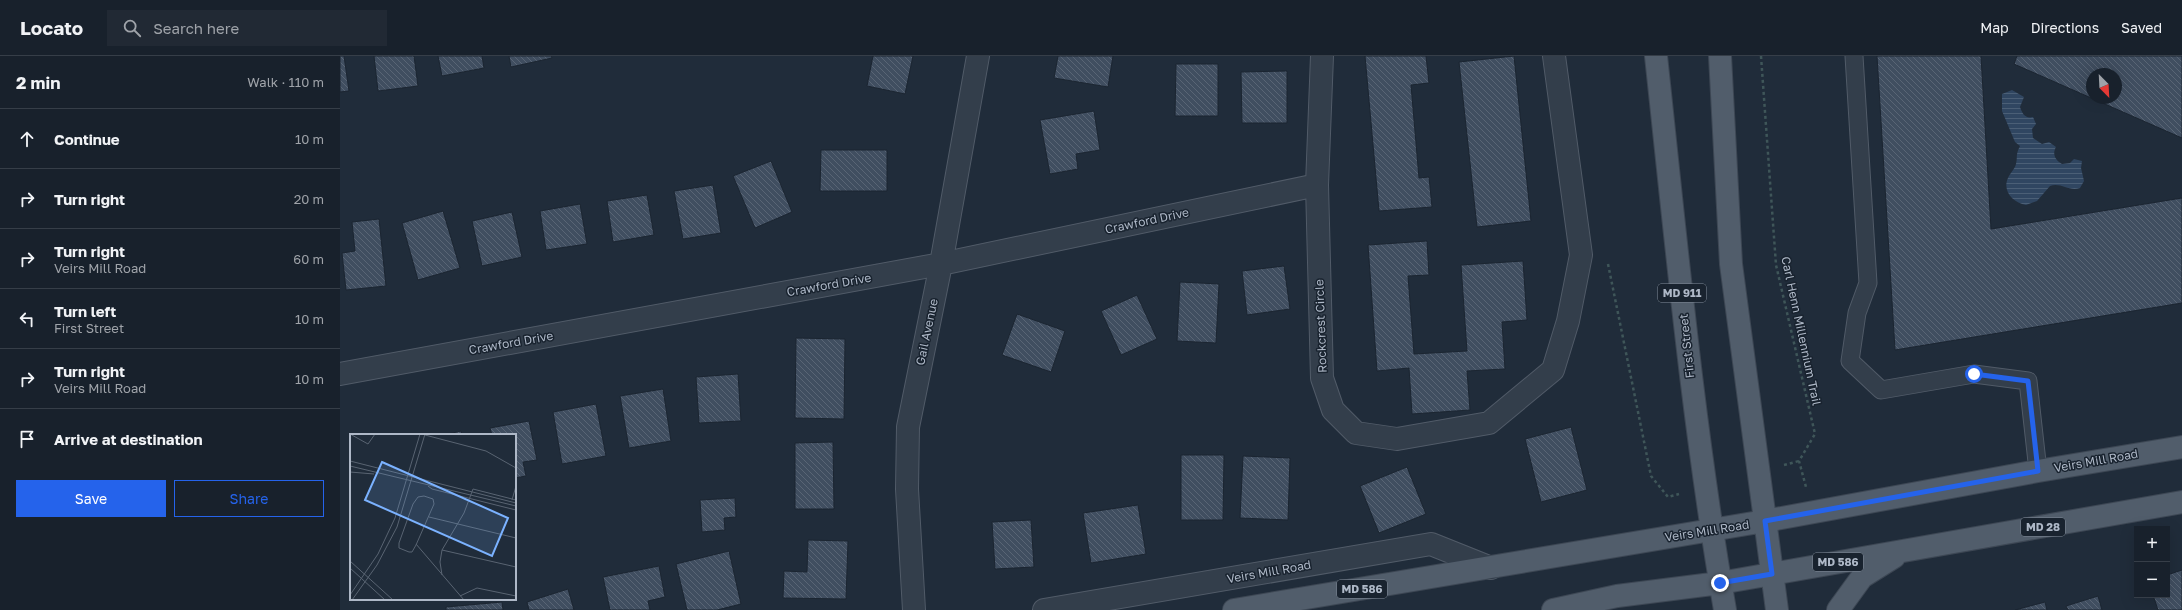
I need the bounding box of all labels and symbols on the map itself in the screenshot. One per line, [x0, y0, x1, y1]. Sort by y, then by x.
north arrow [2086, 68, 2122, 104]
street label: Crawford Drive [1104, 204, 1190, 237]
street label: Carl Henn Millennium Trail [1778, 255, 1825, 407]
street label: Crawford Drive [786, 270, 872, 299]
street label: Rockcrest Circle [1311, 279, 1330, 373]
road number: MD 911 [1658, 284, 1706, 302]
street label: Gail Avenue [912, 297, 941, 367]
street label: First Street [1676, 313, 1697, 379]
street label: Crawford Drive [468, 328, 554, 357]
route start [1965, 365, 1983, 383]
inset map [350, 434, 516, 600]
street label: Veirs Mill Road [2053, 446, 2139, 475]
street label: Veirs Mill Road [1664, 516, 1750, 545]
road number: MD 28 [2021, 518, 2065, 536]
road number: MD 586 [1813, 553, 1863, 571]
street label: Veirs Mill Road [1226, 557, 1312, 586]
route end [1711, 574, 1729, 592]
road number: MD 586 [1337, 580, 1387, 598]

